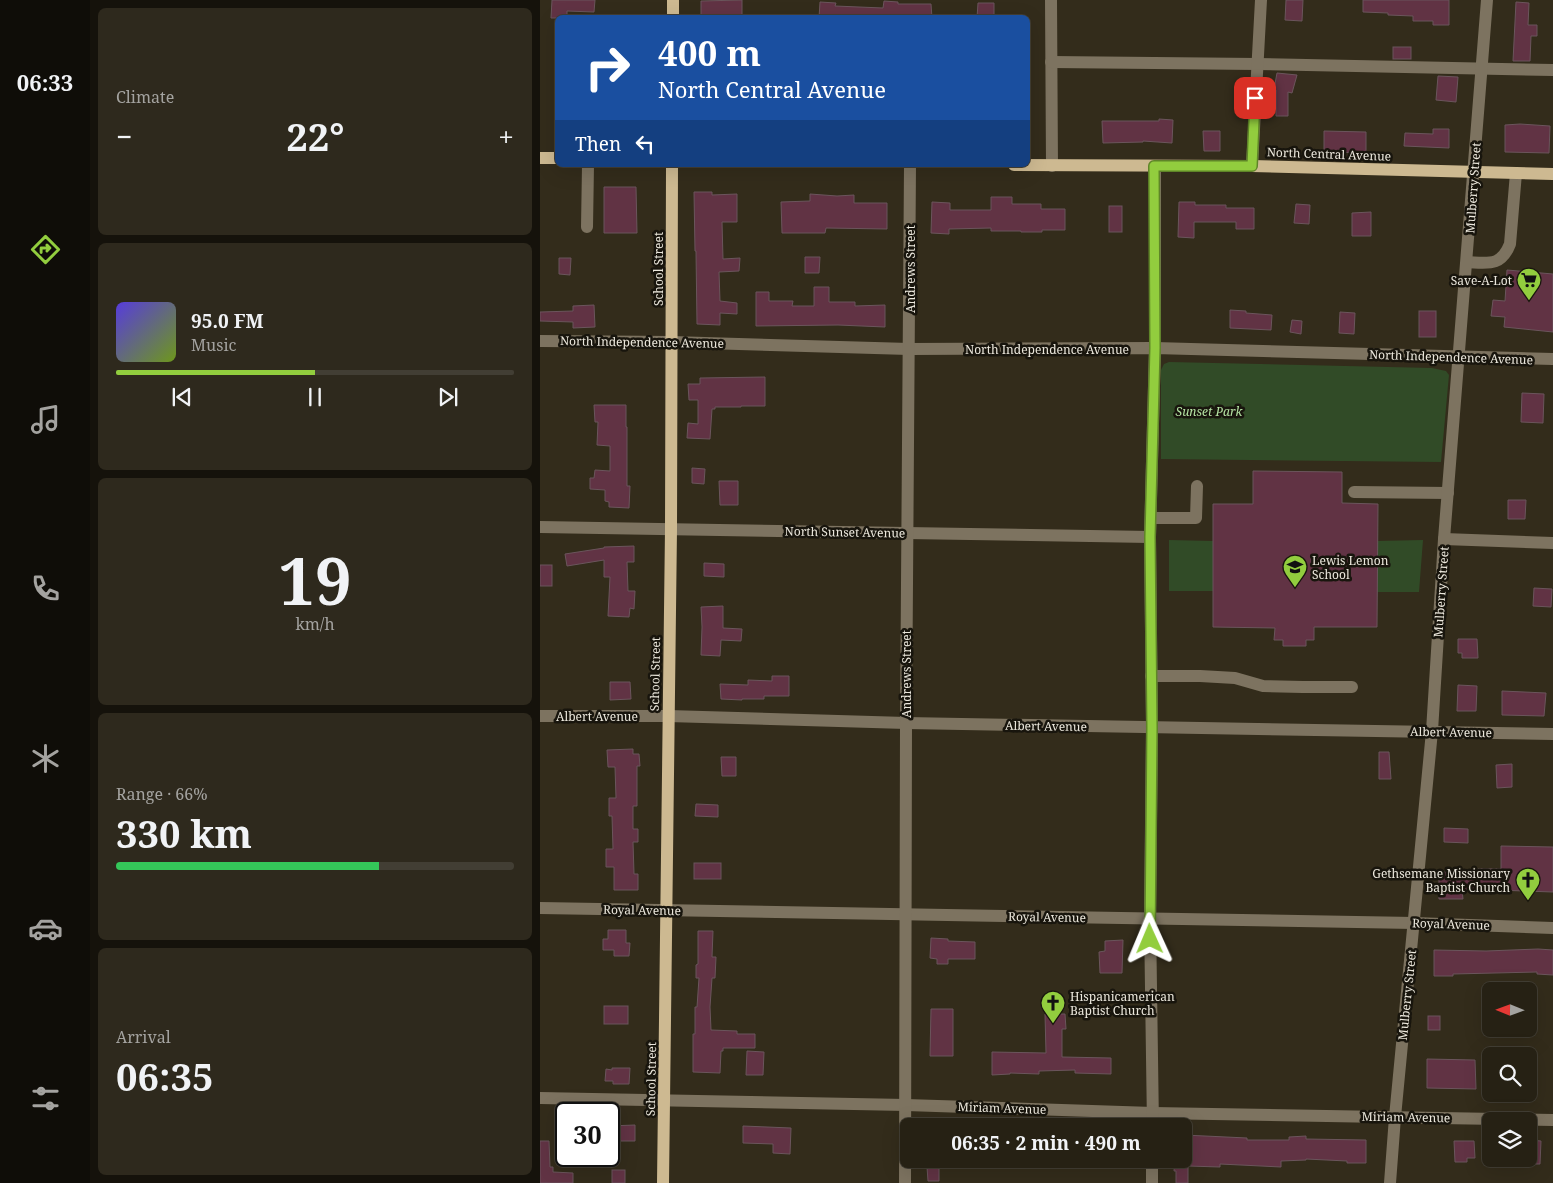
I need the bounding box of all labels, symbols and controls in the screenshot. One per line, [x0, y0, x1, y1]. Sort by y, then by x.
text: 400 m [658, 29, 761, 76]
icon: right [575, 35, 640, 100]
text: 06:33 [17, 67, 73, 97]
text: North Central Avenue [658, 74, 886, 104]
pin [1234, 77, 1276, 119]
icon: arrive [1241, 84, 1269, 112]
text: Climate [116, 86, 174, 108]
text: 22° [286, 110, 344, 162]
text: − [116, 117, 132, 155]
text: + [498, 117, 514, 155]
icon: left [631, 130, 659, 158]
text: Then [575, 131, 621, 157]
street label: Mulberry Street [1461, 142, 1485, 234]
street label: North Central Avenue [1267, 143, 1391, 165]
street label: Andrews Street [902, 225, 919, 313]
icon: directions [28, 232, 63, 267]
street label: School Street [650, 232, 667, 306]
supermarket icon: Save-A-Lot [1516, 267, 1542, 301]
place label: Save-A-Lot [1451, 272, 1512, 289]
text: 95.0 FM [191, 308, 264, 334]
street label: North Independence Avenue [560, 332, 724, 352]
text: Music [191, 334, 236, 356]
street label: North Independence Avenue [965, 341, 1129, 358]
street label: North Independence Avenue [1369, 346, 1533, 368]
icon: previous [168, 383, 196, 411]
icon: pause [301, 383, 329, 411]
icon: next [434, 383, 462, 411]
icon: music [28, 402, 63, 437]
park label: Sunset Park [1176, 403, 1244, 420]
street label: North Sunset Avenue [785, 522, 905, 542]
text: 19 [278, 536, 352, 624]
street label: Mulberry Street [1429, 546, 1453, 638]
place label: Lewis Lemon School [1312, 552, 1389, 583]
school or university icon: Lewis Lemon School [1282, 554, 1308, 588]
icon: phone [28, 571, 63, 606]
text: km/h [295, 613, 335, 635]
street label: Andrews Street [898, 630, 915, 718]
street label: School Street [646, 637, 664, 711]
street label: Albert Avenue [556, 708, 638, 725]
street label: Albert Avenue [1005, 717, 1087, 735]
street label: Albert Avenue [1410, 723, 1492, 741]
icon: climate [28, 741, 63, 776]
text: Range · 66% [116, 783, 208, 805]
text: 330 km [116, 807, 252, 859]
place label: Gethsemane Missionary Baptist Church [1372, 865, 1510, 896]
church icon: Gethsemane Missionary Baptist Church [1515, 867, 1541, 901]
street label: Royal Avenue [603, 901, 681, 919]
street label: Royal Avenue [1008, 908, 1086, 926]
icon: car [28, 911, 63, 946]
position arrow [1123, 912, 1175, 964]
street label: Royal Avenue [1412, 914, 1490, 934]
street label: Mulberry Street [1394, 949, 1420, 1041]
north arrow [1482, 982, 1538, 1038]
map controls [1482, 982, 1537, 1167]
place label: Hispanicamerican Baptist Church [1070, 988, 1175, 1019]
church icon: Hispanicamerican Baptist Church [1040, 990, 1066, 1024]
text: Arrival [116, 1026, 171, 1048]
street label: School Street [642, 1042, 660, 1116]
button: search [1482, 1047, 1537, 1102]
text: 06:35 [116, 1050, 213, 1102]
icon: filters [28, 1081, 63, 1116]
street label: Miriam Avenue [957, 1098, 1047, 1118]
speed limit sign: 30 [555, 1102, 620, 1167]
street label: Miriam Avenue [1362, 1108, 1450, 1126]
button: layers [1482, 1112, 1537, 1167]
text: 06:35 · 2 min · 490 m [951, 1130, 1141, 1156]

